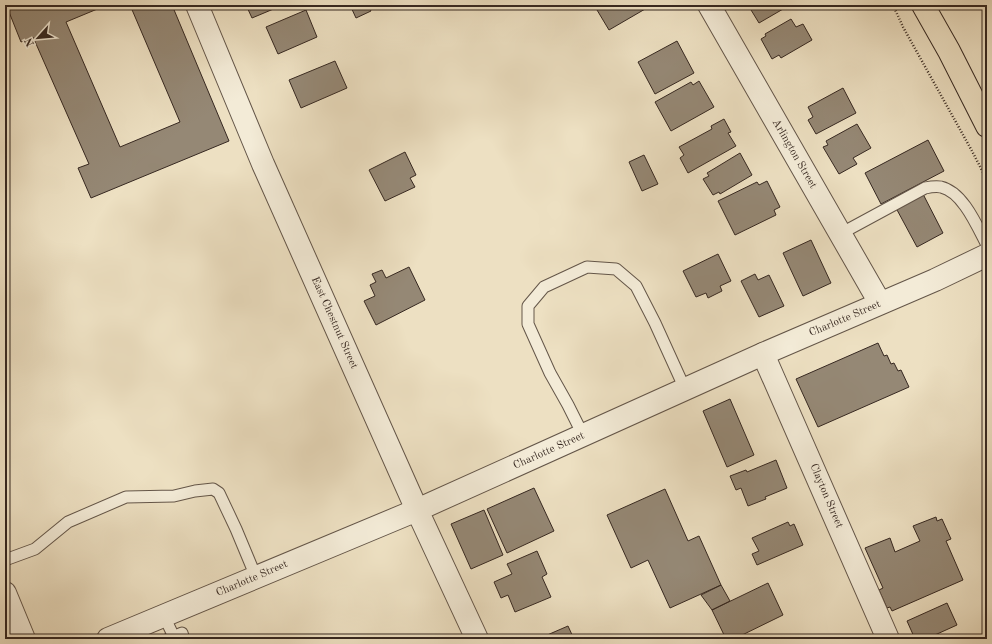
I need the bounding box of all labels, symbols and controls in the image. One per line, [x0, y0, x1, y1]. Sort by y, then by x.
north arrow [18, 18, 58, 58]
text: N [23, 35, 37, 48]
street label: Arlington Street [770, 117, 818, 191]
street label: East Chestnut Street [309, 275, 359, 371]
street label: Charlotte Street [808, 299, 883, 339]
street label: Charlotte Street [512, 430, 586, 472]
street label: Clayton Street [807, 462, 845, 530]
street label: Charlotte Street [215, 559, 290, 599]

